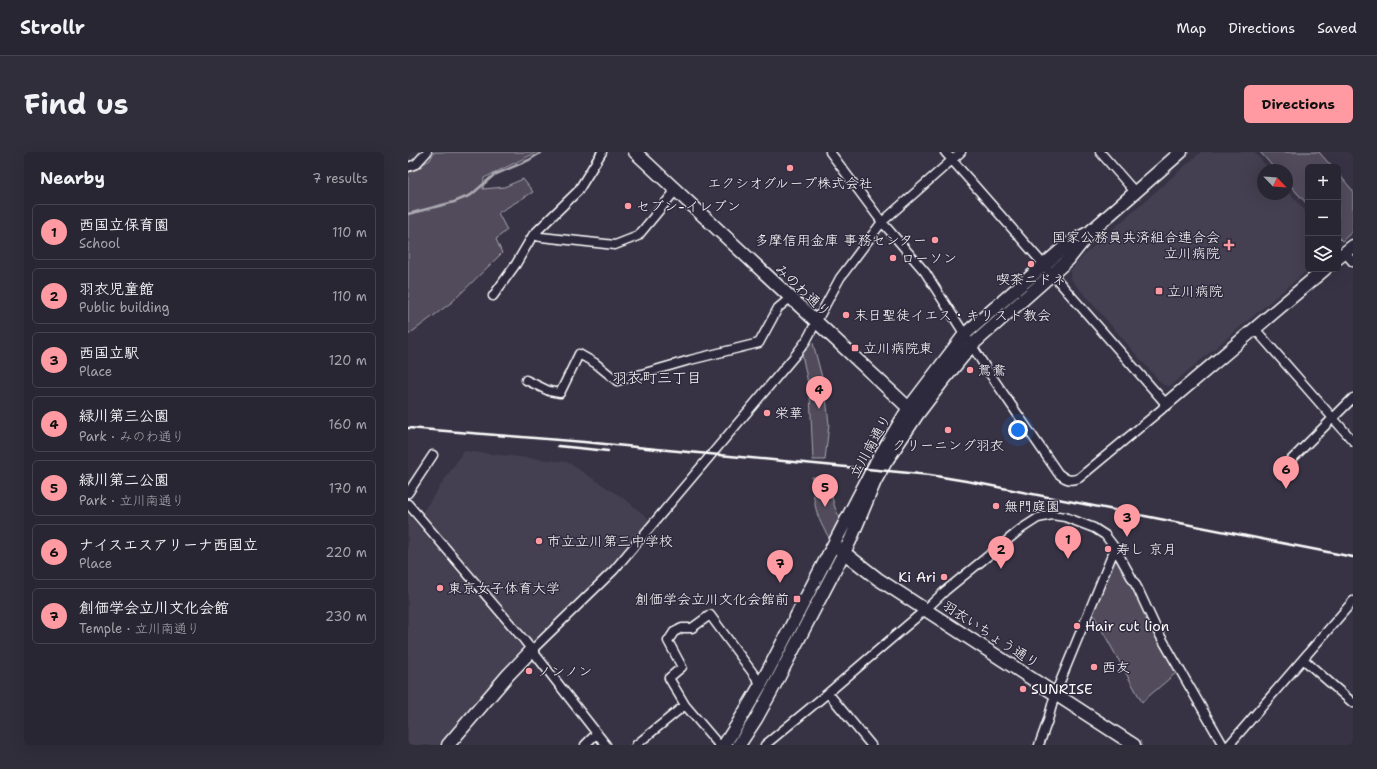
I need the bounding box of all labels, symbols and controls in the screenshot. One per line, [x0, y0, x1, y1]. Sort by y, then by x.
text: Strollr [20, 15, 85, 40]
text: Map [1177, 19, 1207, 37]
text: Directions [1229, 19, 1295, 37]
text: Saved [1317, 19, 1357, 37]
text: Find us [24, 85, 129, 123]
button: Directions [1244, 85, 1353, 123]
marker: エクシオグループ株式会社 [785, 163, 795, 173]
north arrow [1257, 164, 1293, 200]
map controls [1305, 164, 1341, 272]
button: + [1305, 164, 1341, 200]
text: Nearby [40, 167, 105, 189]
text: 7 results [312, 170, 368, 187]
place label: エクシオグループ株式会社 [707, 174, 873, 192]
place label: セブン-イレブン [636, 197, 741, 215]
button: − [1305, 200, 1341, 236]
marker: セブン-イレブン [623, 201, 633, 211]
text: 西国立保育園 [79, 215, 169, 235]
text: 1 [51, 224, 57, 241]
text: 110 m [332, 224, 367, 241]
place label: 国家公務員共済組合連合会 立川病院 [1052, 228, 1220, 262]
place label: 多摩信用金庫 事務センター [755, 231, 927, 249]
text: School [79, 235, 120, 252]
marker: 多摩信用金庫 事務センター [930, 235, 940, 245]
button: layers [1305, 236, 1341, 272]
marker: 国家公務員共済組合連合会 立川病院 [1223, 239, 1235, 251]
place label: ローソン [901, 249, 957, 267]
marker: ローソン [888, 253, 898, 263]
marker: 喫茶ニドネ [1026, 259, 1036, 269]
street label: みのわ通り [771, 260, 835, 320]
place label: 喫茶ニドネ [996, 270, 1066, 288]
text: 羽衣児童館 [79, 279, 154, 299]
place label: 立川病院 [1167, 282, 1223, 300]
marker: 立川病院 [1154, 286, 1164, 296]
text: 2 [49, 288, 59, 305]
text: 110 m [332, 288, 367, 305]
text: Public building [79, 299, 170, 316]
place label: 末日聖徒イエス・キリスト教会 [854, 306, 1051, 324]
marker: 末日聖徒イエス・キリスト教会 [841, 310, 851, 320]
place label: 立川病院東 [863, 339, 933, 357]
text: 西国立駅 [79, 343, 139, 363]
marker: 立川病院東 [850, 343, 860, 353]
text: 3 [49, 352, 59, 369]
text: 120 m [329, 352, 367, 369]
place label: 鴛鴦 [978, 361, 1006, 379]
text: Place [79, 363, 112, 380]
marker: 鴛鴦 [965, 365, 975, 375]
district label: 羽衣町三丁目 [612, 368, 702, 388]
pin: 4 [806, 376, 832, 409]
place label: 栄華 [775, 404, 803, 422]
text: 緑川第三公園 [79, 406, 169, 426]
marker: 栄華 [762, 408, 772, 418]
street label: 立川南通り [845, 411, 895, 481]
text: 4 [49, 416, 59, 433]
text: 160 m [329, 416, 367, 433]
your location [1008, 420, 1028, 440]
marker: クリーニング羽衣 [943, 425, 953, 435]
text: Park · みのわ通り [79, 428, 184, 445]
place label: クリーニング羽衣 [892, 436, 1004, 454]
pin: 6 [1273, 456, 1299, 489]
text: 緑川第二公園 [79, 470, 169, 490]
pin: 5 [812, 474, 838, 507]
text: 5 [50, 480, 58, 497]
text: 170 m [329, 480, 367, 497]
text: Park · 立川南通り [79, 492, 184, 509]
place label: 無門庭園 [1004, 497, 1060, 515]
marker: 無門庭園 [991, 501, 1001, 511]
pin: 3 [1114, 504, 1140, 537]
pin: 1 [1055, 526, 1081, 559]
place label: 市立立川第三中学校 [547, 532, 673, 550]
text: ナイスエスアリーナ西国立 [79, 535, 258, 555]
marker: 市立立川第三中学校 [534, 536, 544, 546]
pin: 2 [988, 536, 1014, 569]
place label: 寿し 京月 [1116, 540, 1177, 558]
text: 6 [49, 544, 59, 561]
text: 220 m [325, 544, 367, 561]
marker: 寿し 京月 [1103, 544, 1113, 554]
pin: 7 [767, 550, 793, 583]
text: Place [79, 555, 112, 572]
place label: Ki Ari [898, 568, 936, 586]
marker: Ki Ari [939, 572, 949, 582]
place label: 東京女子体育大学 [448, 579, 560, 597]
marker: 東京女子体育大学 [435, 583, 445, 593]
place label: 創価学会立川文化会館前 [635, 590, 789, 608]
marker: 創価学会立川文化会館前 [792, 594, 802, 604]
street label: 羽衣いちょう通り [939, 596, 1043, 672]
text: 創価学会立川文化会館 [79, 598, 229, 618]
text: 7 [49, 608, 59, 625]
text: 230 m [325, 608, 367, 625]
place label: Hair cut lion [1085, 617, 1170, 635]
text: Temple · 立川南通り [79, 620, 200, 637]
marker: Hair cut lion [1072, 621, 1082, 631]
place label: 西友 [1102, 658, 1130, 676]
place label: ノンノン [537, 662, 592, 680]
marker: 西友 [1089, 662, 1099, 672]
marker: ノンノン [524, 666, 534, 676]
place label: SUNRISE [1031, 680, 1093, 698]
marker: SUNRISE [1018, 684, 1028, 694]

